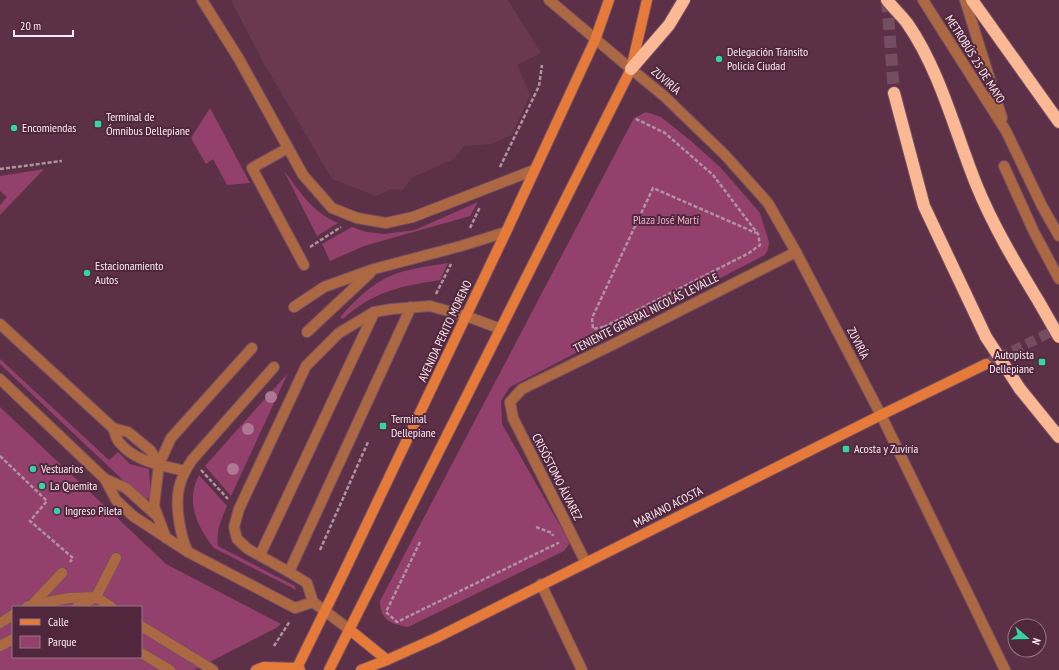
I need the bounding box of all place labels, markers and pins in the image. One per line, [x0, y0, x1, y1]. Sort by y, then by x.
place label: Delegación Tránsito Policía Ciudad [727, 44, 808, 73]
marker: Delegación Tránsito Policía Ciudad [714, 54, 724, 64]
place label: Terminal de Ómnibus Dellepiane [106, 109, 190, 138]
marker: Terminal de Ómnibus Dellepiane [93, 119, 103, 129]
place label: Encomiendas [22, 120, 76, 135]
marker: Encomiendas [9, 123, 19, 133]
place label: Estacionamiento Autos [95, 258, 163, 287]
marker: Estacionamiento Autos [82, 268, 92, 278]
place label: Autopista Dellepiane [989, 347, 1034, 376]
marker: Autopista Dellepiane [1037, 357, 1047, 367]
place label: Terminal Dellepiane [391, 411, 436, 440]
marker: Terminal Dellepiane [378, 421, 388, 431]
place label: Acosta y Zuviría [854, 441, 918, 456]
marker: Acosta y Zuviría [841, 444, 851, 454]
place label: Vestuarios [40, 461, 83, 476]
marker: Vestuarios [28, 464, 38, 474]
place label: La Quemita [50, 478, 98, 493]
marker: La Quemita [37, 481, 47, 491]
place label: Ingreso Pileta [65, 503, 122, 518]
marker: Ingreso Pileta [52, 506, 62, 516]

